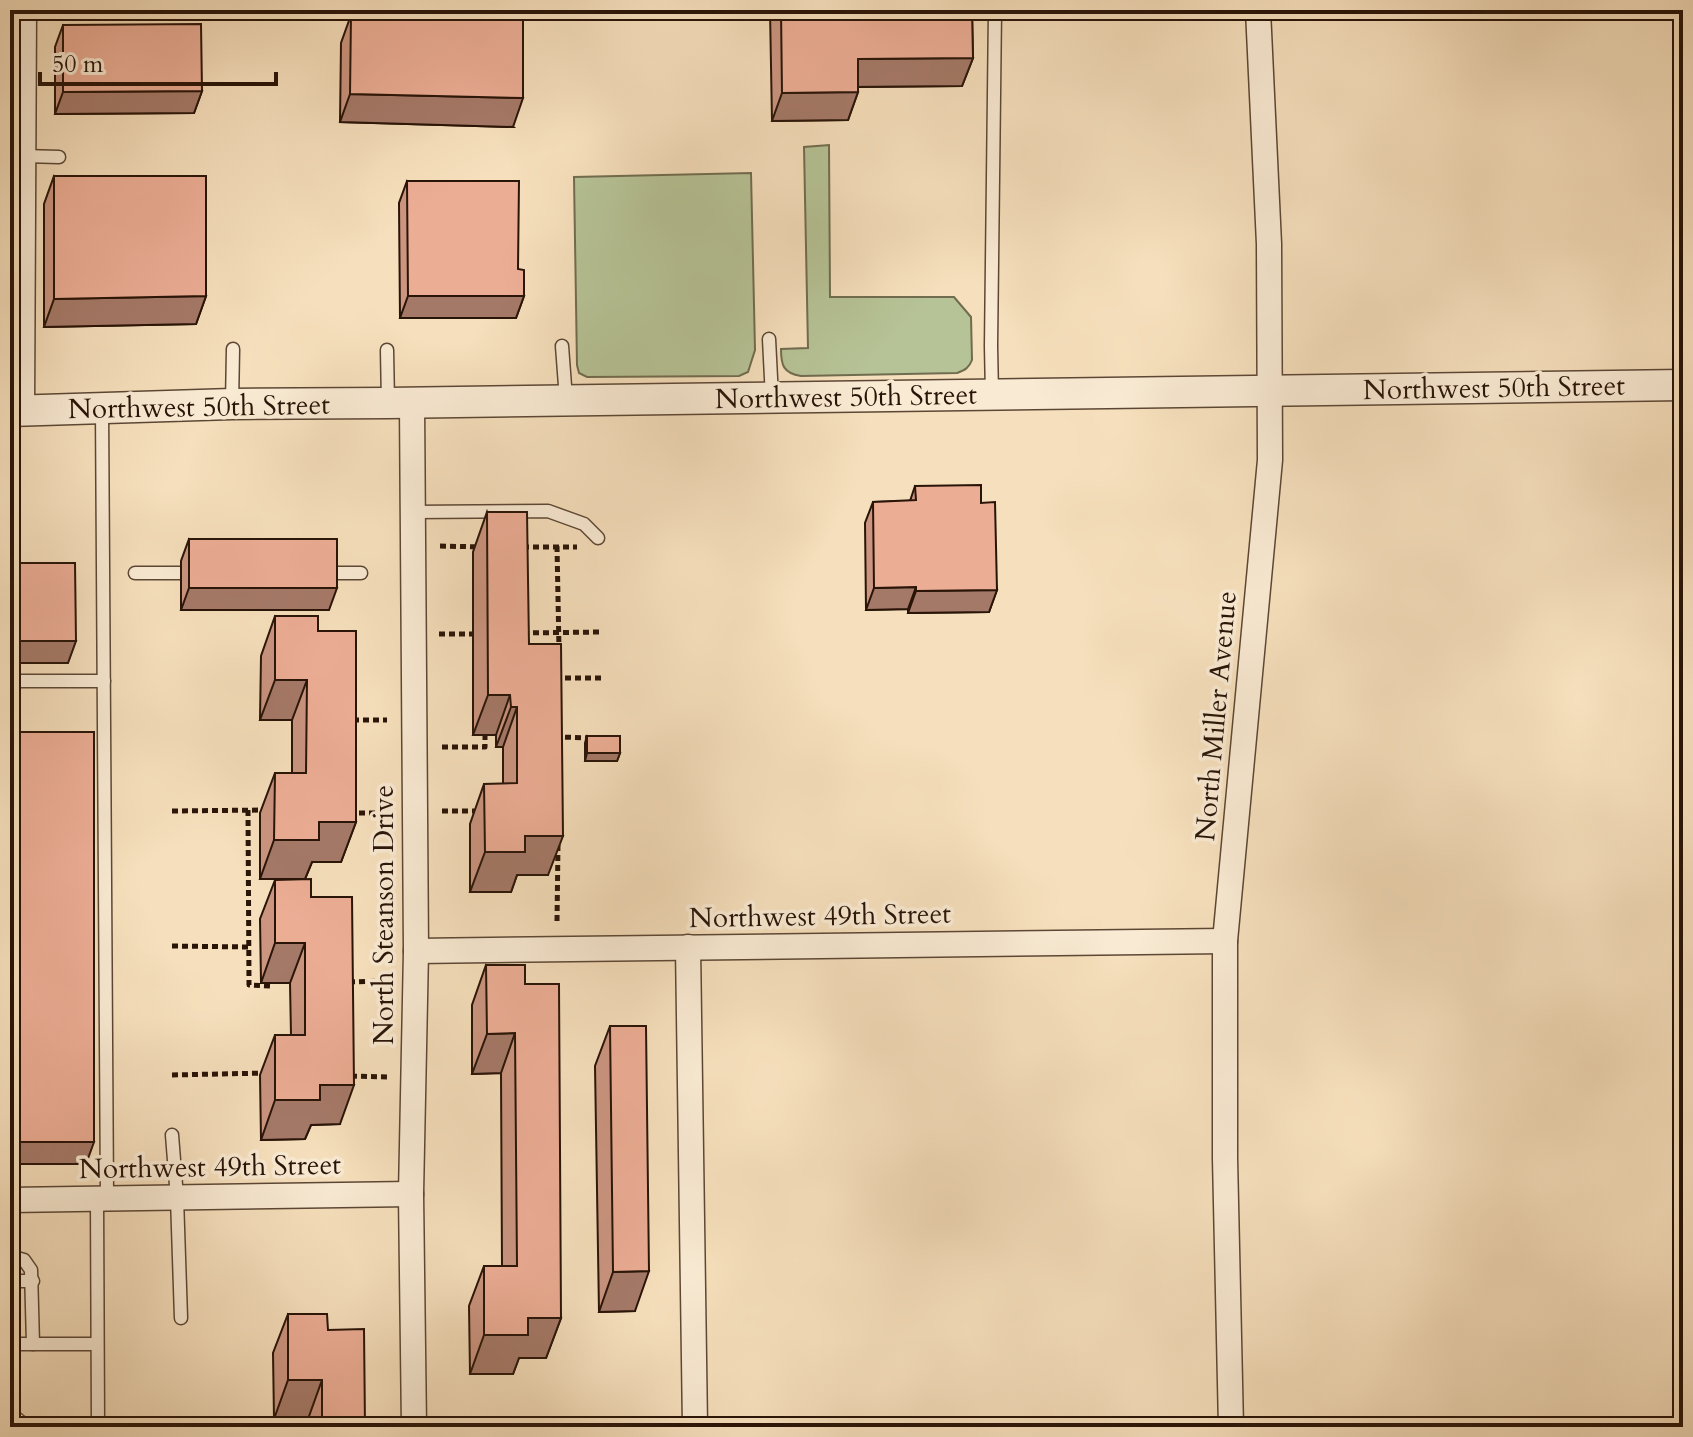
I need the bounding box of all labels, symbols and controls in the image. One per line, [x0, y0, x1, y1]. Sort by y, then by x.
scale bar [40, 36, 276, 86]
text: 50 m [52, 48, 104, 81]
street label: Northwest 50th Street [1363, 367, 1626, 409]
street label: Northwest 50th Street [715, 376, 978, 418]
street label: Northwest 50th Street [68, 386, 331, 428]
street label: North Miller Avenue [1186, 589, 1246, 843]
street label: North Steanson Drive [365, 785, 403, 1045]
street label: Northwest 49th Street [689, 895, 952, 937]
street label: Northwest 49th Street [79, 1146, 342, 1188]

